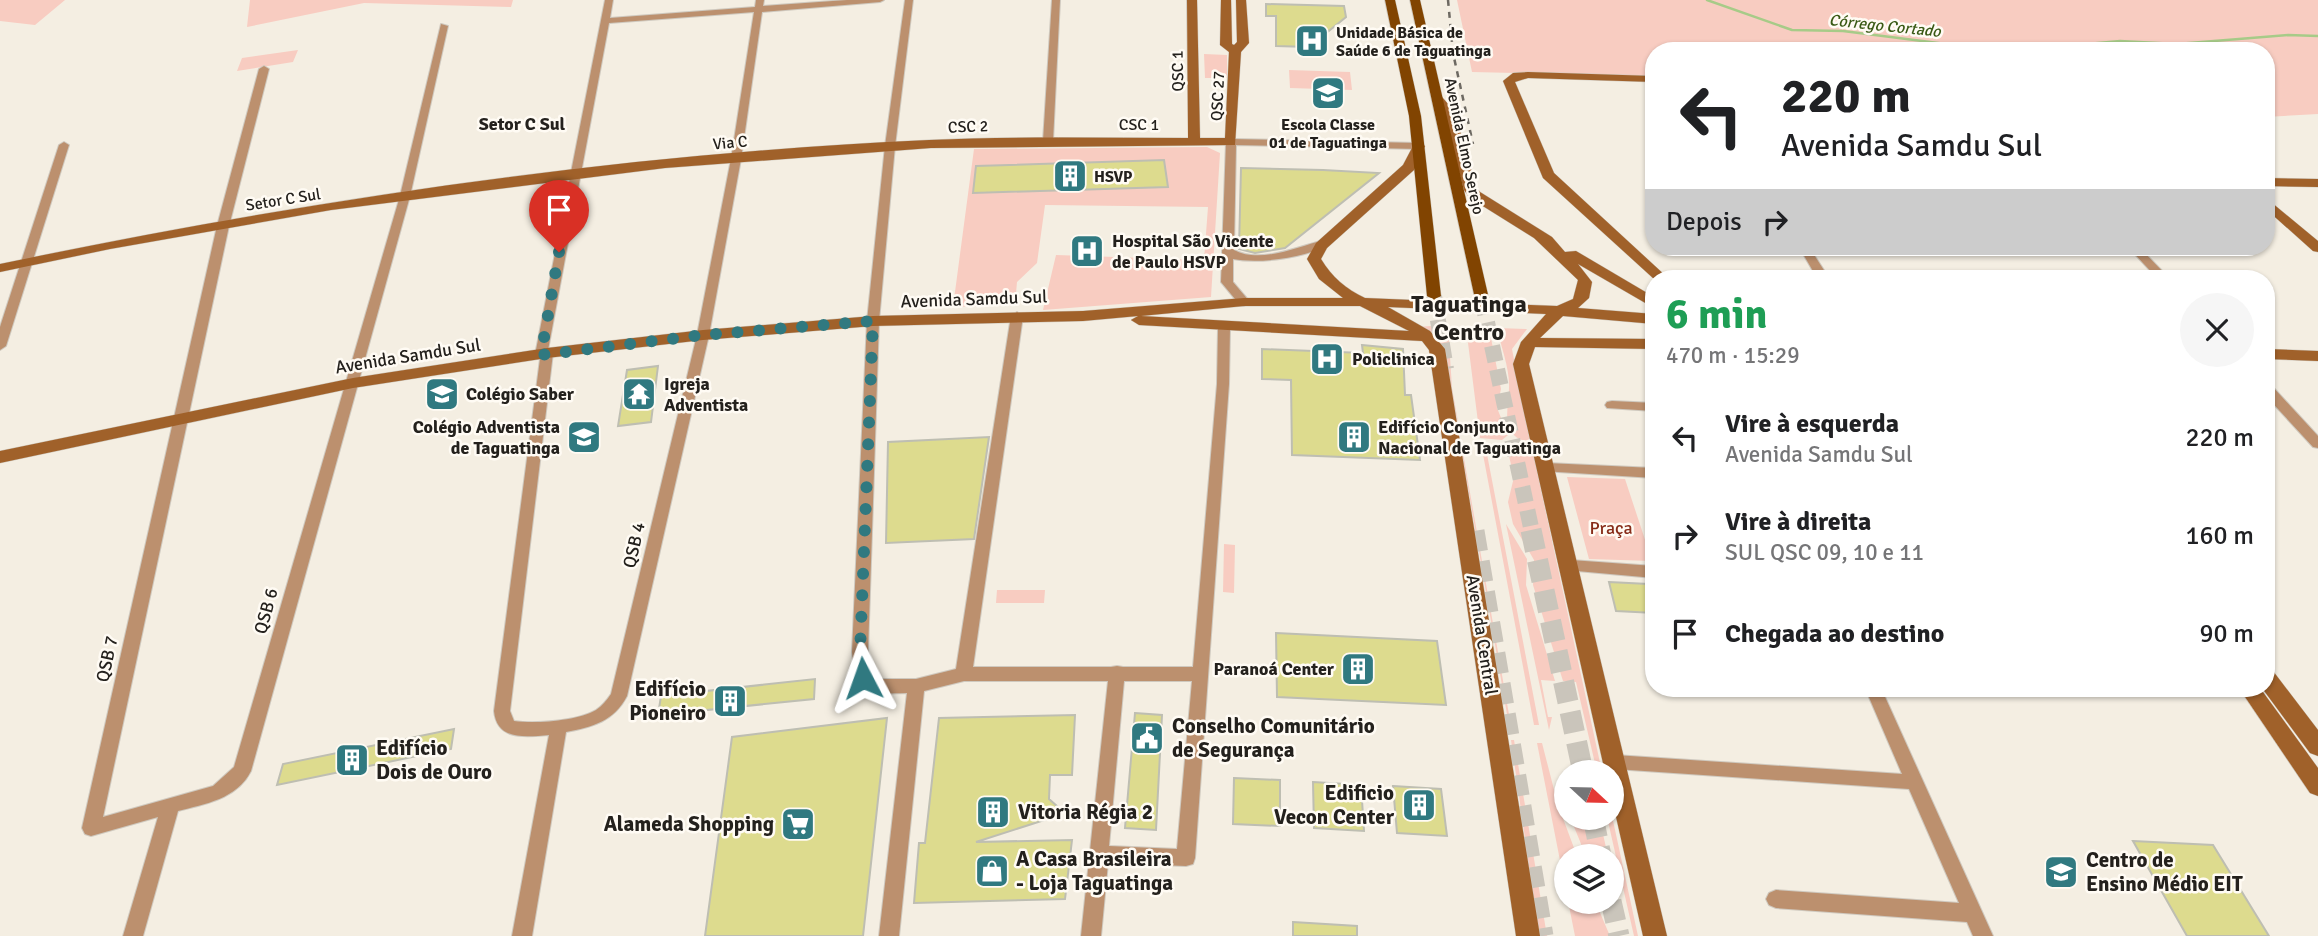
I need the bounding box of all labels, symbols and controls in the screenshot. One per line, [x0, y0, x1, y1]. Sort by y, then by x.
water label: Córrego Cortado [1828, 10, 1942, 42]
hospital icon: Unidade Básica de Saúde 6 de Taguatinga [1293, 22, 1331, 60]
place label: Unidade Básica de Saúde 6 de Taguatinga [1336, 23, 1491, 61]
street label: QSC 1 [1168, 50, 1188, 92]
text: 220 m [1781, 66, 1911, 126]
icon: left [1666, 70, 1757, 161]
street label: QSC 27 [1207, 71, 1229, 121]
school or university icon: Escola Classe 01 de Taguatinga [1309, 74, 1347, 112]
street label: Avenida Elmo Serejo [1440, 76, 1488, 216]
district label: Setor C Sul [479, 113, 566, 135]
street label: CSC 1 [1119, 115, 1159, 135]
place label: Escola Classe 01 de Taguatinga [1269, 115, 1387, 153]
street label: CSC 2 [948, 116, 989, 138]
text: Avenida Samdu Sul [1781, 126, 2042, 165]
street label: Via C [712, 131, 749, 154]
building icon: HSVP [1051, 157, 1089, 195]
place label: HSVP [1094, 167, 1133, 187]
pin [529, 180, 589, 252]
street label: Setor C Sul [244, 184, 322, 216]
icon: arrive [540, 191, 578, 229]
icon: right [1756, 203, 1794, 241]
text: Depois [1666, 206, 1742, 238]
place label: Hospital São Vicente de Paulo HSVP [1112, 230, 1274, 273]
hospital icon: Hospital São Vicente de Paulo HSVP [1068, 232, 1106, 270]
street label: Avenida Samdu Sul [900, 285, 1048, 313]
district label: Taguatinga Centro [1411, 289, 1527, 347]
text: 6 min [1666, 289, 1767, 340]
button: close [2180, 293, 2254, 367]
street label: Avenida Samdu Sul [334, 334, 482, 378]
hospital icon: Policlinica [1308, 340, 1346, 378]
text: 470 m · 15:29 [1666, 341, 1800, 370]
place label: Policlinica [1352, 348, 1435, 370]
place label: Igreja Adventista [664, 373, 748, 416]
school or university icon: Colégio Saber [423, 375, 461, 413]
temple icon: Igreja Adventista [620, 375, 658, 413]
place label: Colégio Saber [466, 383, 575, 405]
text: Vire à esquerda [1725, 408, 1899, 440]
place label: Colégio Adventista de Taguatinga [413, 416, 560, 459]
place label: Edifício Conjunto Nacional de Taguatinga [1378, 416, 1561, 459]
school or university icon: Colégio Adventista de Taguatinga [565, 418, 603, 456]
building icon: Edifício Conjunto Nacional de Taguatinga [1335, 418, 1373, 456]
icon: left [1666, 419, 1704, 457]
text: 220 m [2185, 422, 2254, 454]
text: Avenida Samdu Sul [1725, 440, 1913, 469]
text: Vire à direita [1725, 506, 1871, 538]
park label: Praça [1589, 517, 1633, 539]
icon: right [1666, 517, 1704, 555]
street label: QSB 4 [618, 520, 650, 570]
text: 160 m [2185, 520, 2254, 552]
text: SUL QSC 09, 10 e 11 [1725, 538, 1924, 567]
street label: Avenida Central [1462, 573, 1502, 697]
street label: QSB 6 [249, 586, 283, 636]
icon: arrive [1666, 615, 1704, 653]
text: Chegada ao destino [1725, 618, 1944, 650]
text: 90 m [2199, 618, 2254, 650]
street label: QSB 7 [91, 634, 123, 684]
position arrow [826, 641, 900, 715]
building icon: Paranoá Center [1339, 650, 1377, 688]
place label: Paranoá Center [1214, 658, 1335, 680]
place label: Edifício Pioneiro [629, 676, 706, 726]
building icon: Edifício Pioneiro [711, 682, 749, 720]
place label: Conselho Comunitário de Segurança [1172, 713, 1375, 763]
public building icon: Conselho Comunitário de Segurança [1128, 719, 1166, 757]
place label: Edifício Dois de Ouro [376, 735, 492, 785]
building icon: Edifício Dois de Ouro [333, 741, 371, 779]
north arrow [1554, 760, 1624, 830]
map controls [1554, 760, 1624, 914]
place label: Edificio Vecon Center [1274, 780, 1395, 830]
building icon: Edificio Vecon Center [1400, 786, 1438, 824]
building icon: Vitoria Régia 2 [974, 793, 1012, 831]
place label: Vitoria Régia 2 [1018, 799, 1153, 825]
supermarket icon: Alameda Shopping [779, 805, 817, 843]
place label: Alameda Shopping [604, 811, 774, 837]
button: layers [1554, 844, 1624, 914]
place label: A Casa Brasileira - Loja Taguatinga [1016, 846, 1173, 896]
place label: Centro de Ensino Médio EIT [2086, 847, 2243, 897]
shop icon: A Casa Brasileira - Loja Taguatinga [973, 852, 1011, 890]
school or university icon: Centro de Ensino Médio EIT [2042, 853, 2080, 891]

